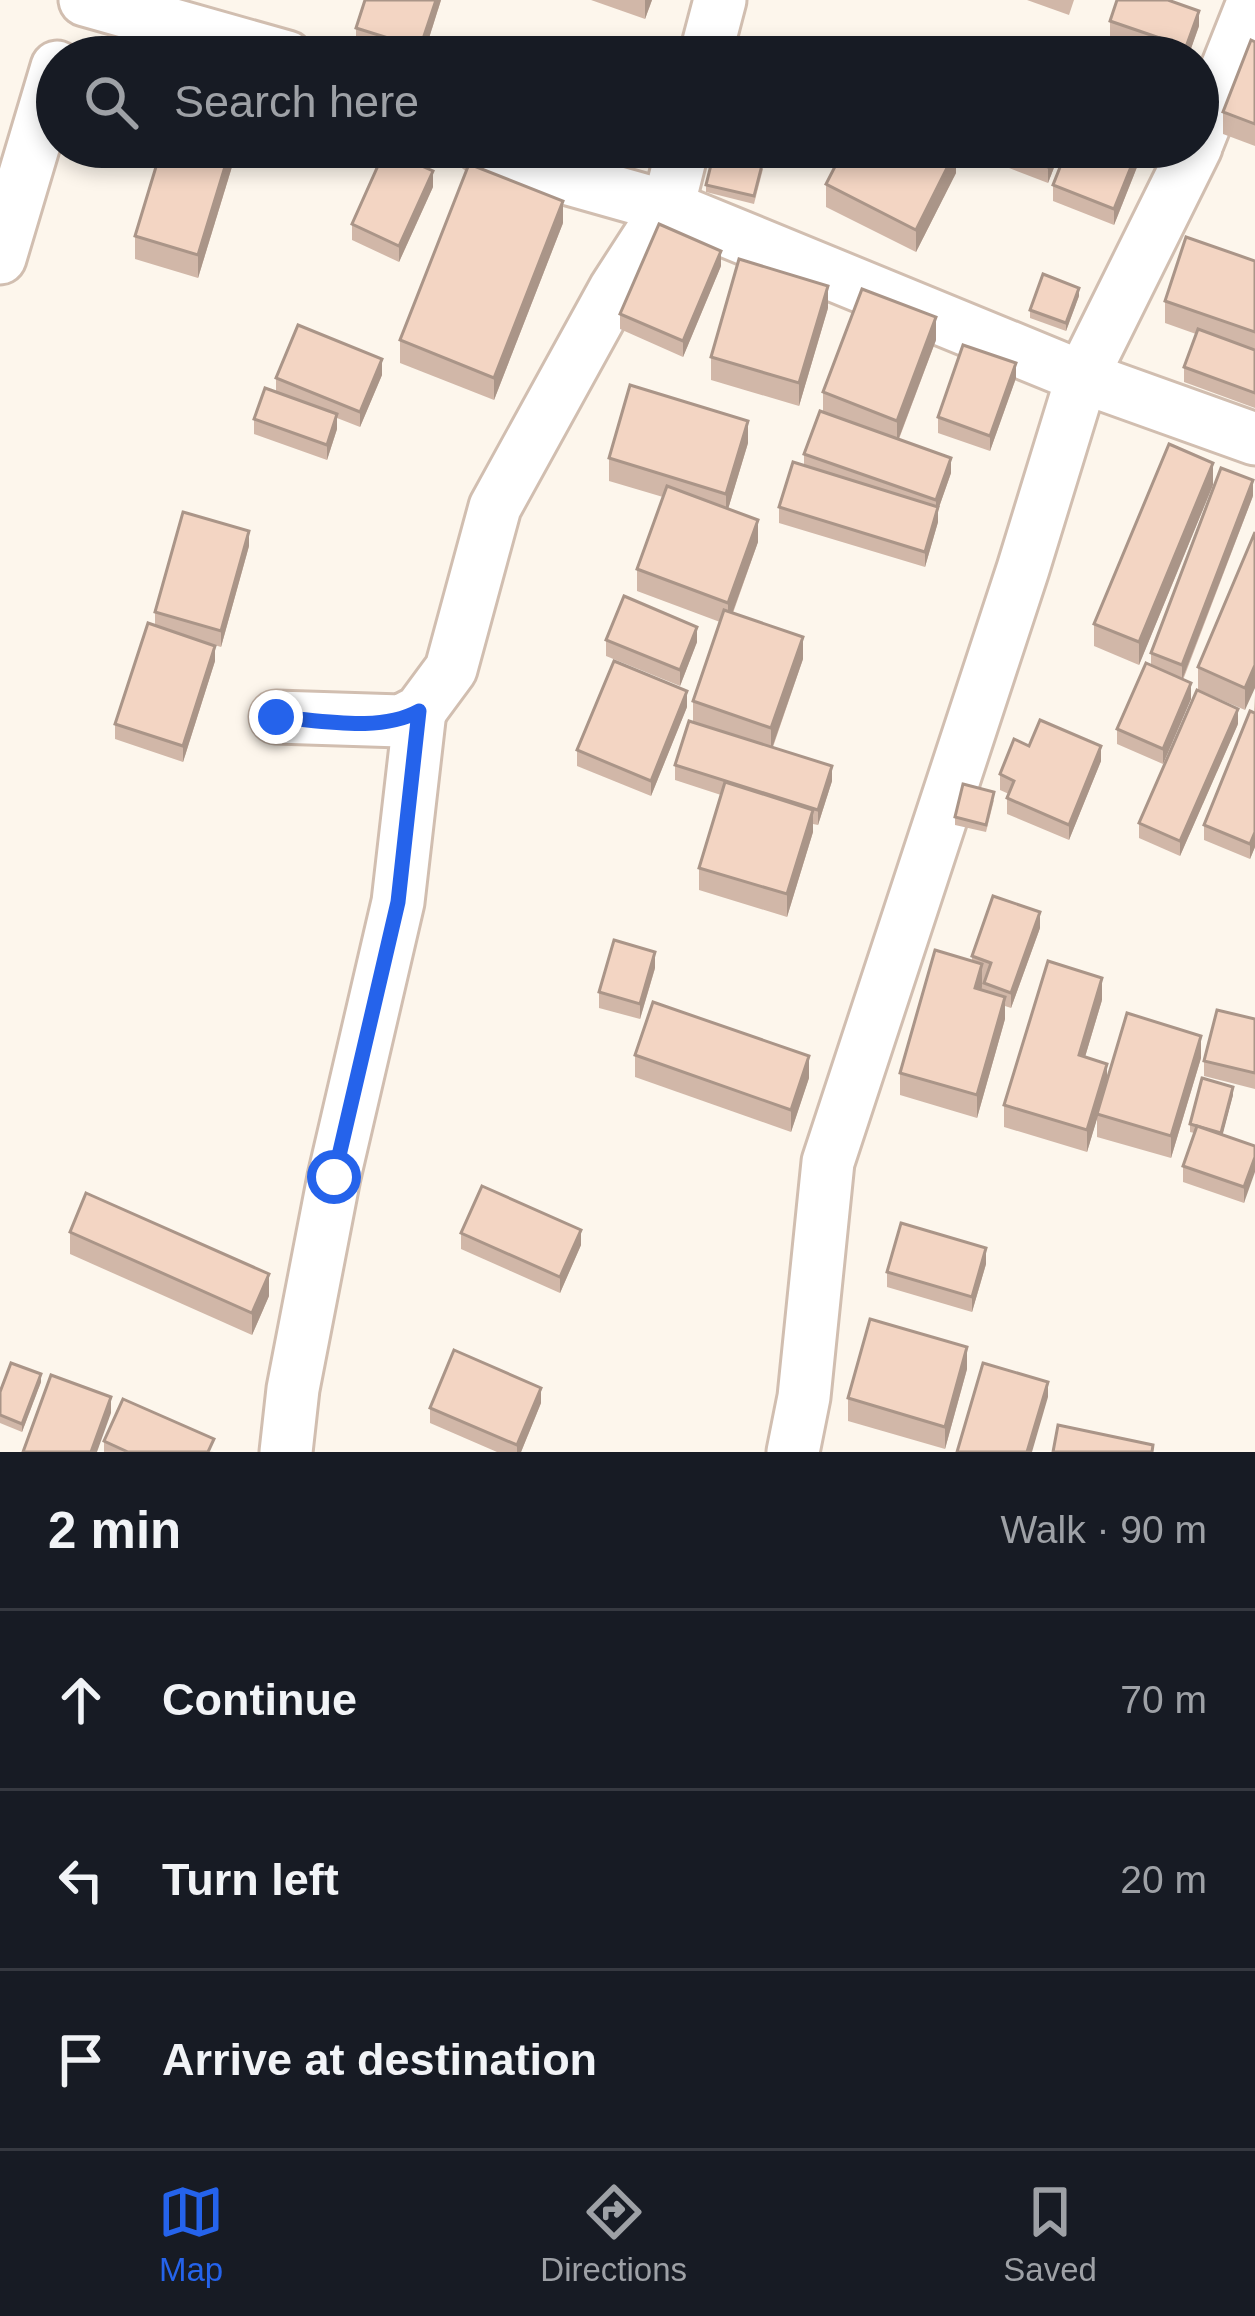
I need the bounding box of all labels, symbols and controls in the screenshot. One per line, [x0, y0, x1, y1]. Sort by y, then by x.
search box [36, 36, 1219, 168]
icon: search [78, 69, 144, 135]
text: Search here [174, 76, 419, 127]
route end [249, 690, 303, 744]
route start [307, 1150, 361, 1204]
text: 2 min [48, 1502, 181, 1559]
text: Walk · 90 m [1000, 1508, 1207, 1551]
icon: ahead [48, 1667, 114, 1733]
text: Continue [162, 1674, 357, 1725]
text: 70 m [1120, 1678, 1207, 1721]
icon: left [48, 1847, 114, 1913]
text: Turn left [162, 1854, 339, 1905]
text: 20 m [1120, 1858, 1207, 1901]
icon: arrive [48, 2027, 114, 2093]
text: Arrive at destination [162, 2034, 597, 2085]
tab: Map [158, 2179, 224, 2289]
tab: Directions [540, 2179, 687, 2289]
tab: Saved [1003, 2179, 1097, 2289]

